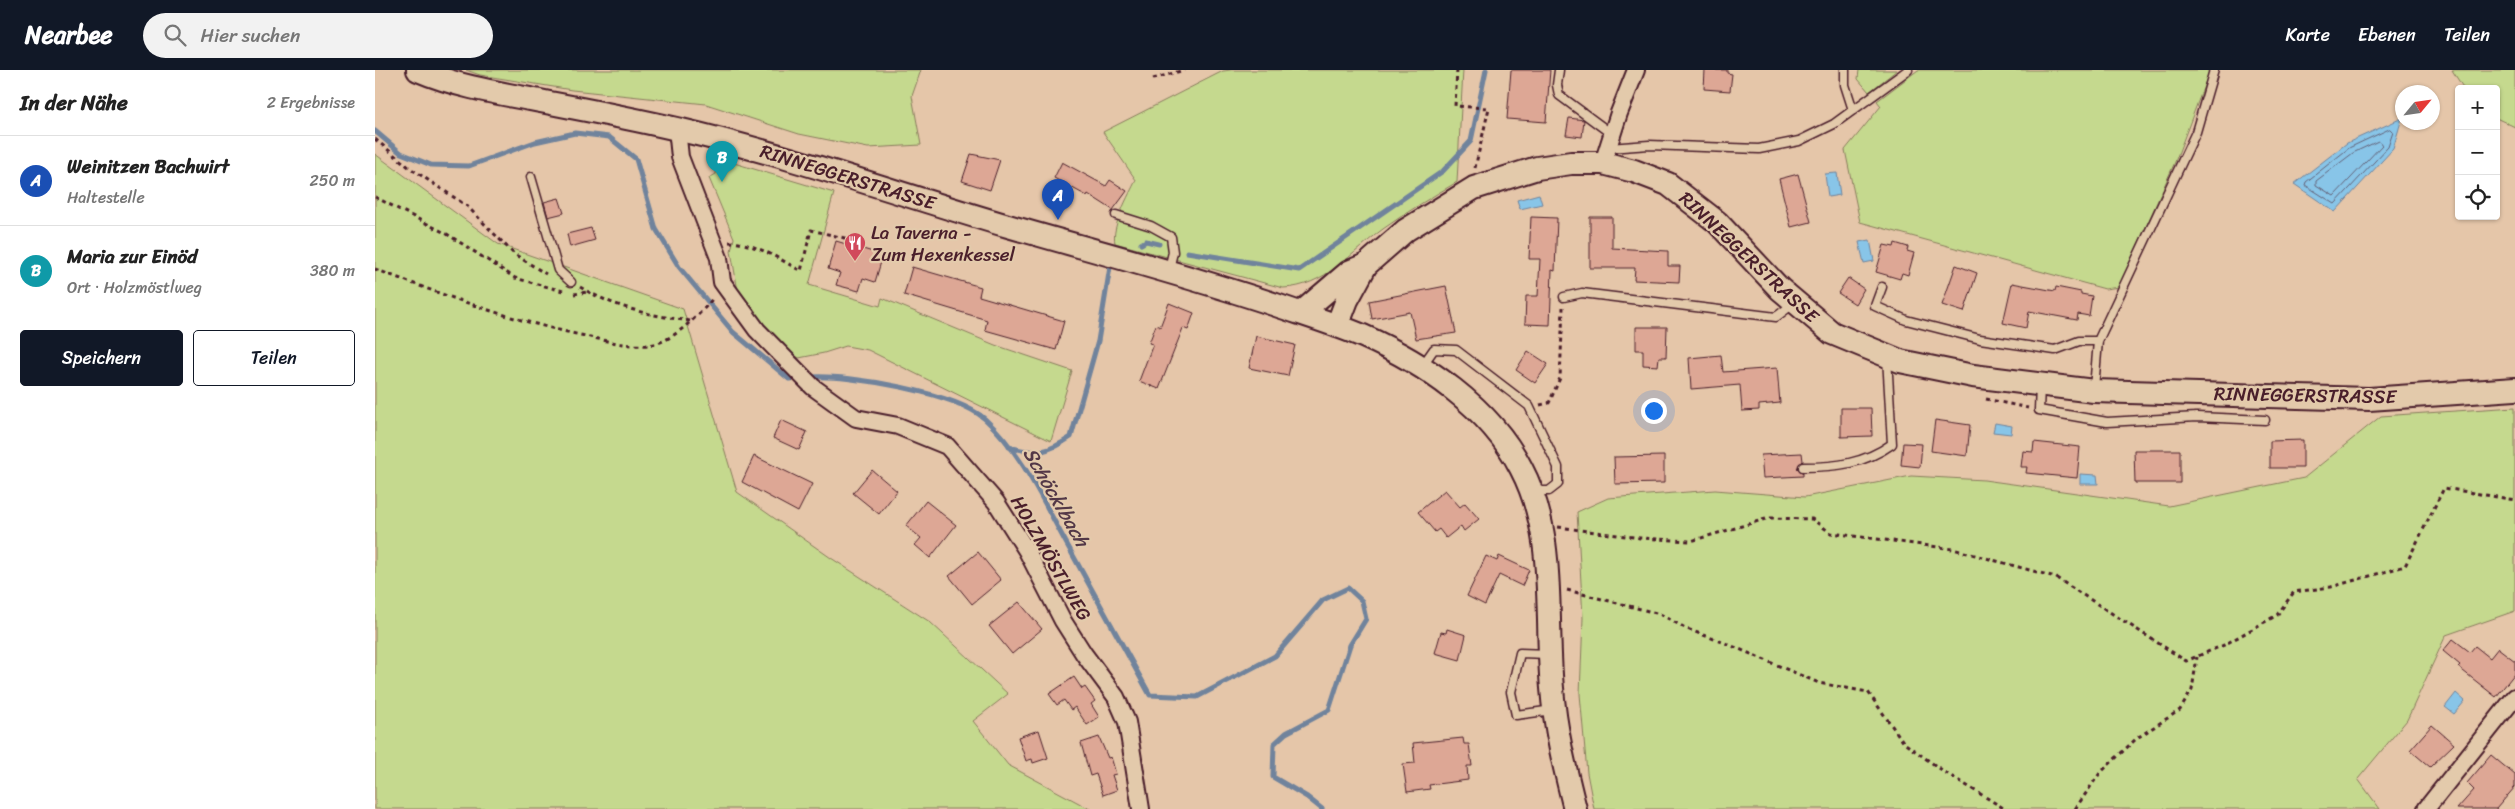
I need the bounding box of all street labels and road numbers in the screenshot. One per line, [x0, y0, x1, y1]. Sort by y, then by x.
street label: RINNEGGERSTRASSE [756, 135, 941, 220]
street label: RINNEGGERSTRASSE [1671, 183, 1828, 332]
street label: RINNEGGERSTRASSE [2214, 377, 2398, 413]
street label: HOLZMÖSTLWEG [1002, 489, 1100, 627]

